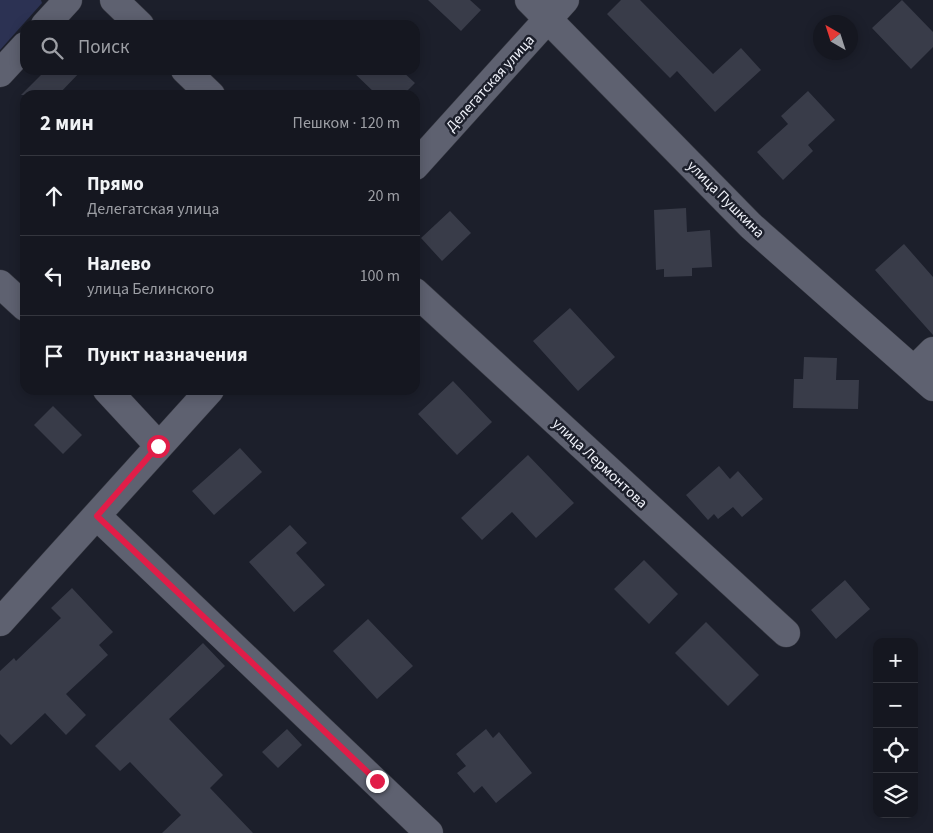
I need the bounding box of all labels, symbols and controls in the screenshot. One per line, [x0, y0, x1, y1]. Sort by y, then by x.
north arrow [813, 15, 858, 60]
search box [20, 20, 420, 75]
street label: Делегатская улица [441, 30, 540, 136]
icon: search [38, 34, 66, 62]
text: Поиск [78, 34, 129, 61]
text: 2 мин [40, 108, 94, 138]
text: Пешком · 120 m [293, 112, 400, 134]
street label: улица Пушкина [682, 156, 769, 243]
text: Прямо [87, 171, 144, 198]
icon: ahead [40, 182, 68, 210]
text: 20 m [368, 185, 400, 207]
text: Делегатская улица [87, 198, 219, 220]
text: Налево [87, 251, 151, 278]
icon: left [40, 262, 68, 290]
text: 100 m [360, 265, 400, 287]
text: улица Белинского [87, 278, 214, 300]
icon: arrive [40, 342, 68, 370]
text: Пункт назначения [87, 342, 248, 369]
street label: улица Лермонтова [547, 414, 652, 513]
route start [147, 435, 170, 458]
map controls [873, 638, 918, 818]
button: + [873, 638, 918, 683]
button: − [873, 683, 918, 728]
button: locate [873, 728, 918, 773]
route end [366, 770, 389, 793]
button: layers [873, 773, 918, 818]

